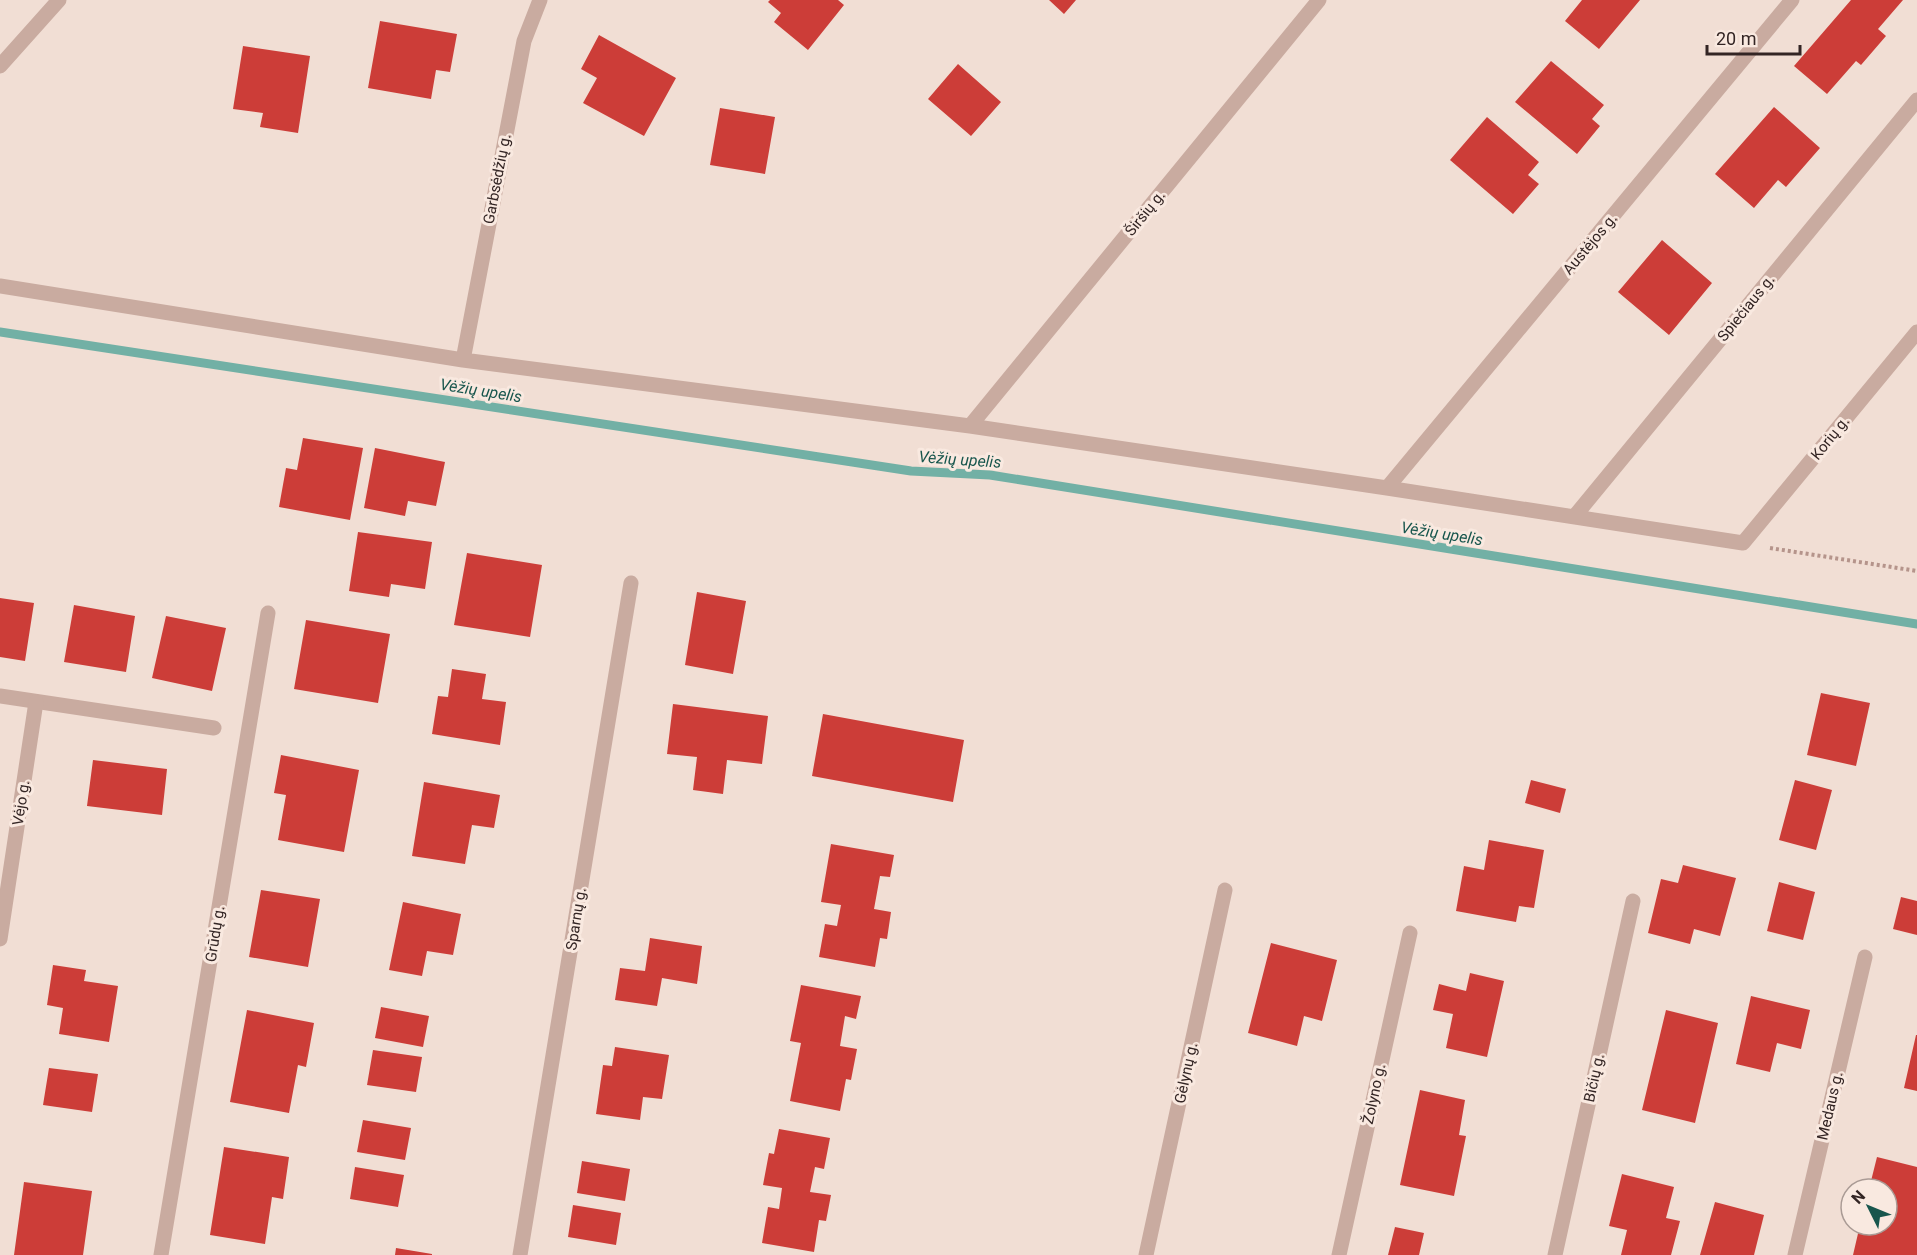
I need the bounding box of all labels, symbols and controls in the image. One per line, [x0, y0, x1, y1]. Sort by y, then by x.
scale bar [1707, 18, 1800, 56]
text: 20 m [1716, 28, 1756, 49]
street label: Garbsėdžių g. [479, 132, 515, 226]
street label: Širšių g. [1121, 187, 1169, 239]
street label: Austėjos g. [1559, 210, 1621, 278]
street label: Spiečiaus g. [1714, 271, 1778, 345]
water label: Vėžių upelis [439, 375, 523, 406]
street label: Korių g. [1807, 413, 1853, 463]
water label: Vėžių upelis [918, 447, 1002, 472]
water label: Vėžių upelis [1400, 518, 1484, 549]
street label: Vėjo g. [9, 779, 33, 827]
street label: Sparnų g. [562, 886, 590, 952]
street label: Grūdų g. [202, 905, 228, 963]
street label: Gėlynų g. [1171, 1041, 1201, 1105]
street label: Bičių g. [1580, 1052, 1608, 1104]
street label: Žolyno g. [1359, 1062, 1389, 1126]
street label: Medaus g. [1813, 1070, 1847, 1142]
north arrow [1839, 1177, 1899, 1237]
text: N [1848, 1187, 1869, 1208]

